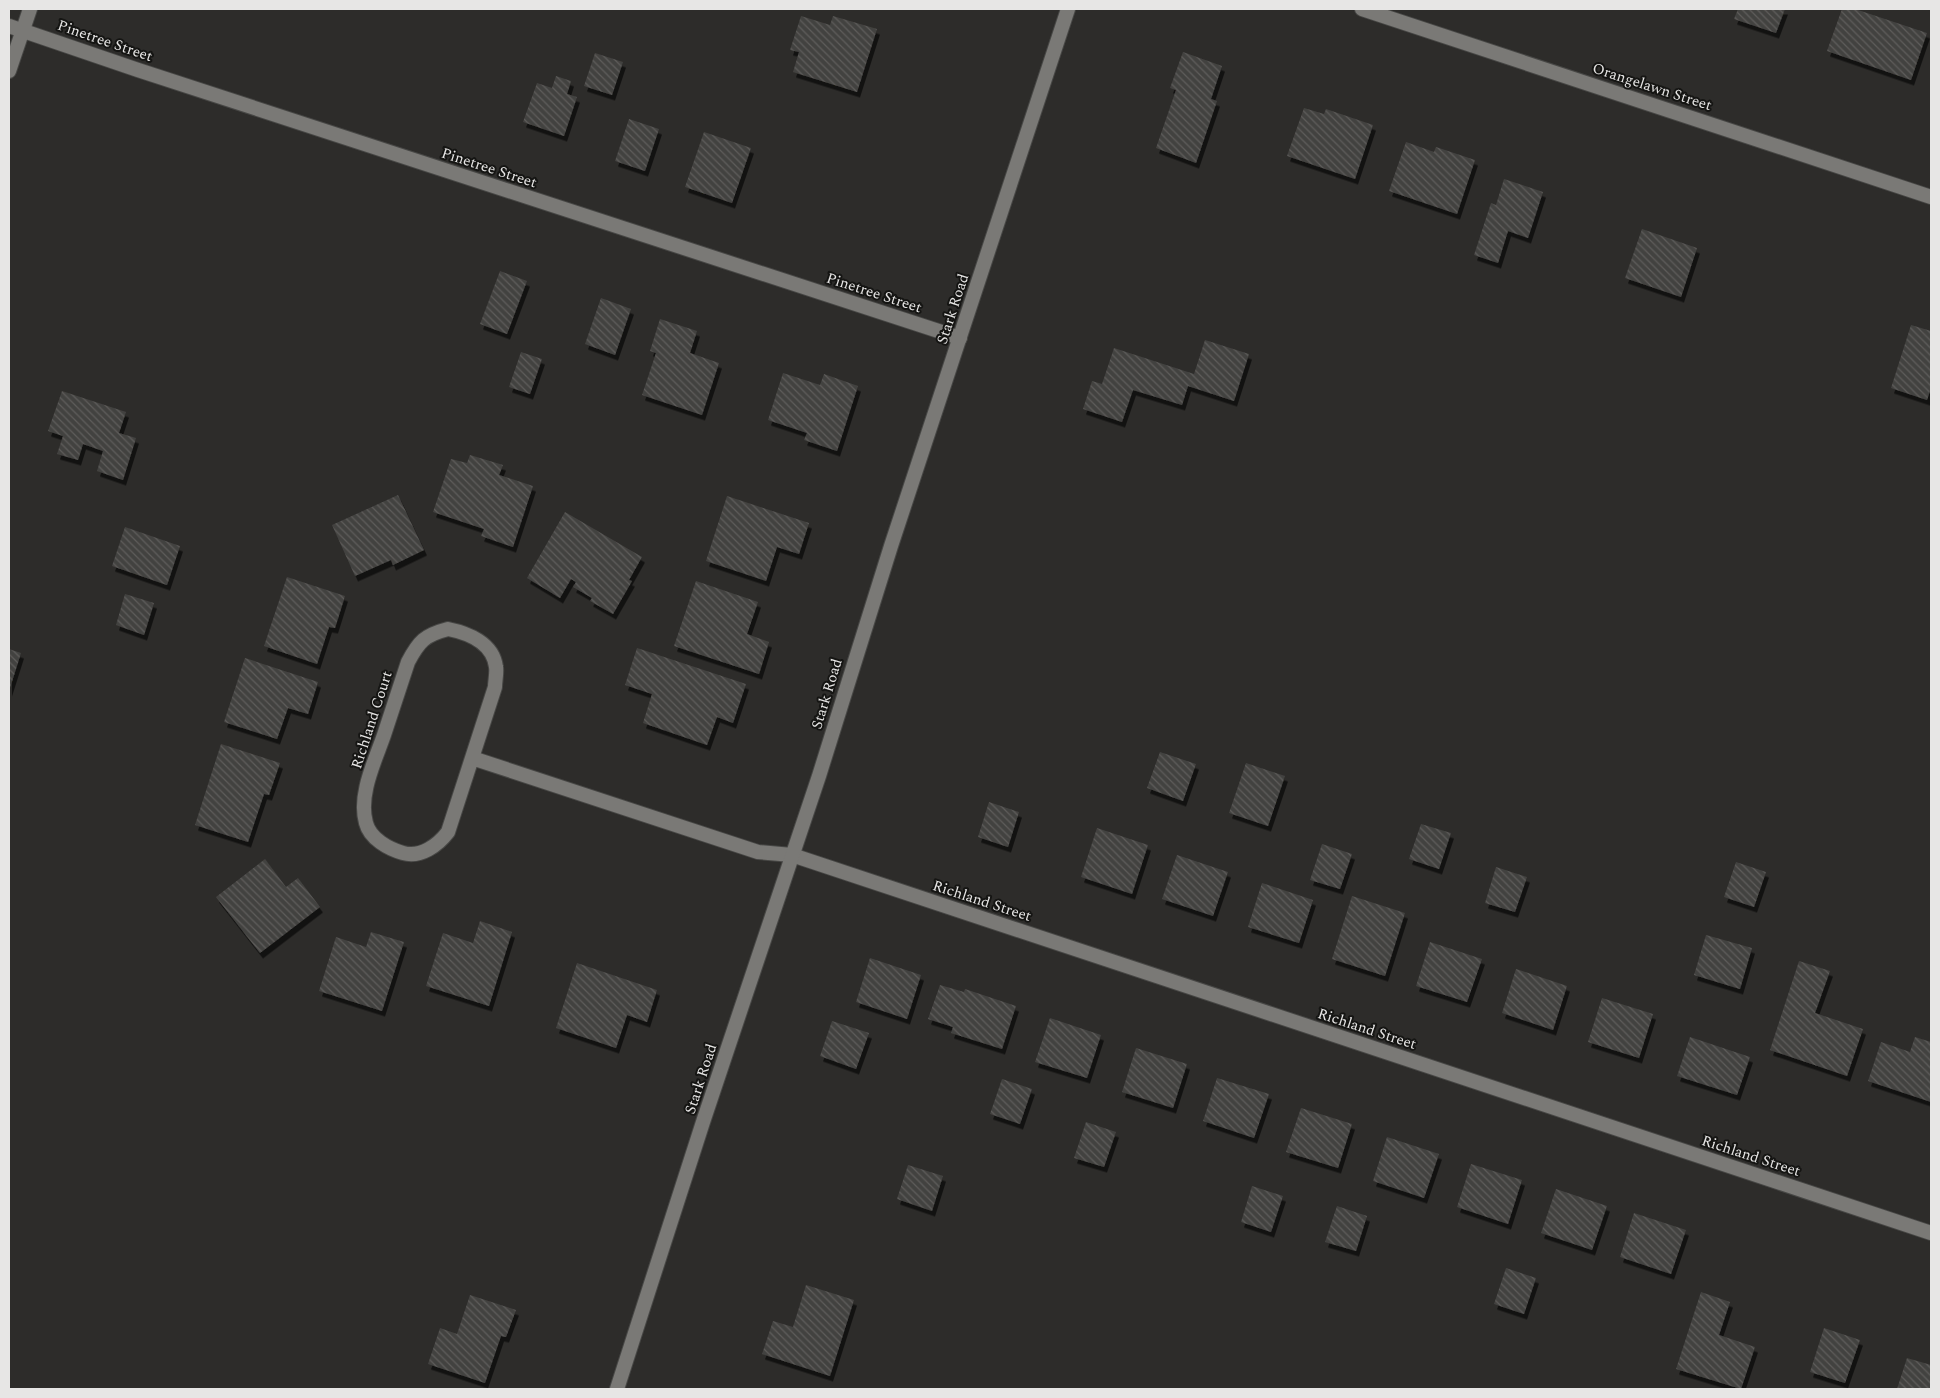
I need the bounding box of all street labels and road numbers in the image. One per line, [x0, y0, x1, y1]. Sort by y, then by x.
street label: Pinetree Street [54, 14, 156, 68]
street label: Orangelawn Street [1589, 57, 1715, 117]
street label: Pinetree Street [438, 142, 540, 194]
street label: Pinetree Street [823, 267, 925, 319]
street label: Stark Road [931, 271, 975, 347]
street label: Stark Road [805, 656, 849, 732]
street label: Richland Court [345, 668, 399, 772]
street label: Richland Street [930, 874, 1034, 928]
street label: Richland Street [1315, 1002, 1419, 1056]
street label: Stark Road [679, 1041, 723, 1117]
street label: Richland Street [1699, 1129, 1803, 1183]

